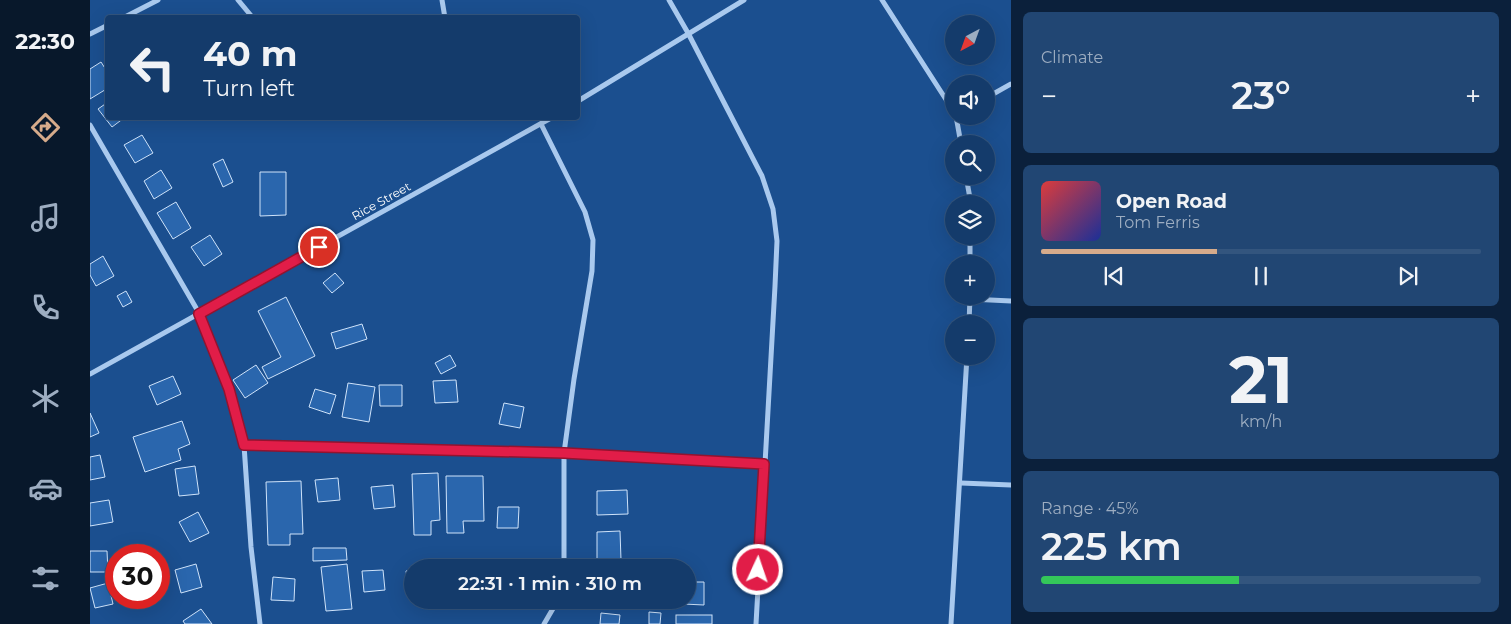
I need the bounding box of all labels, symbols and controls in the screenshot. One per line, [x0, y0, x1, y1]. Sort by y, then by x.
north arrow [945, 15, 995, 65]
map controls [945, 15, 995, 365]
text: 22:30 [15, 28, 75, 55]
text: 40 m [203, 32, 298, 75]
icon: left [120, 35, 185, 100]
text: Climate [1041, 48, 1103, 67]
text: 23° [1231, 72, 1291, 119]
text: Turn left [203, 75, 295, 102]
button: sound [945, 75, 995, 125]
text: − [1041, 79, 1057, 113]
text: + [1465, 79, 1481, 113]
icon: directions [28, 110, 63, 145]
button: search [945, 135, 995, 185]
street label: Rice Street [349, 179, 413, 223]
text: Open Road [1116, 190, 1227, 213]
button: layers [945, 195, 995, 245]
icon: music [28, 200, 63, 235]
text: Tom Ferris [1116, 213, 1200, 232]
pin [298, 226, 340, 268]
icon: arrive [305, 233, 333, 261]
button: + [945, 255, 995, 305]
icon: previous [1100, 262, 1128, 290]
icon: pause [1247, 262, 1275, 290]
icon: next [1394, 262, 1422, 290]
icon: phone [28, 290, 63, 325]
button: − [945, 315, 995, 365]
text: 21 [1229, 340, 1293, 419]
icon: climate [28, 381, 63, 416]
text: km/h [1240, 412, 1282, 431]
icon: car [28, 471, 63, 506]
text: Range · 45% [1041, 499, 1139, 518]
text: 225 km [1041, 523, 1182, 570]
position arrow [731, 543, 783, 595]
speed limit sign: 30 [105, 544, 170, 609]
icon: filters [28, 561, 63, 596]
text: 22:31 · 1 min · 310 m [458, 572, 642, 595]

